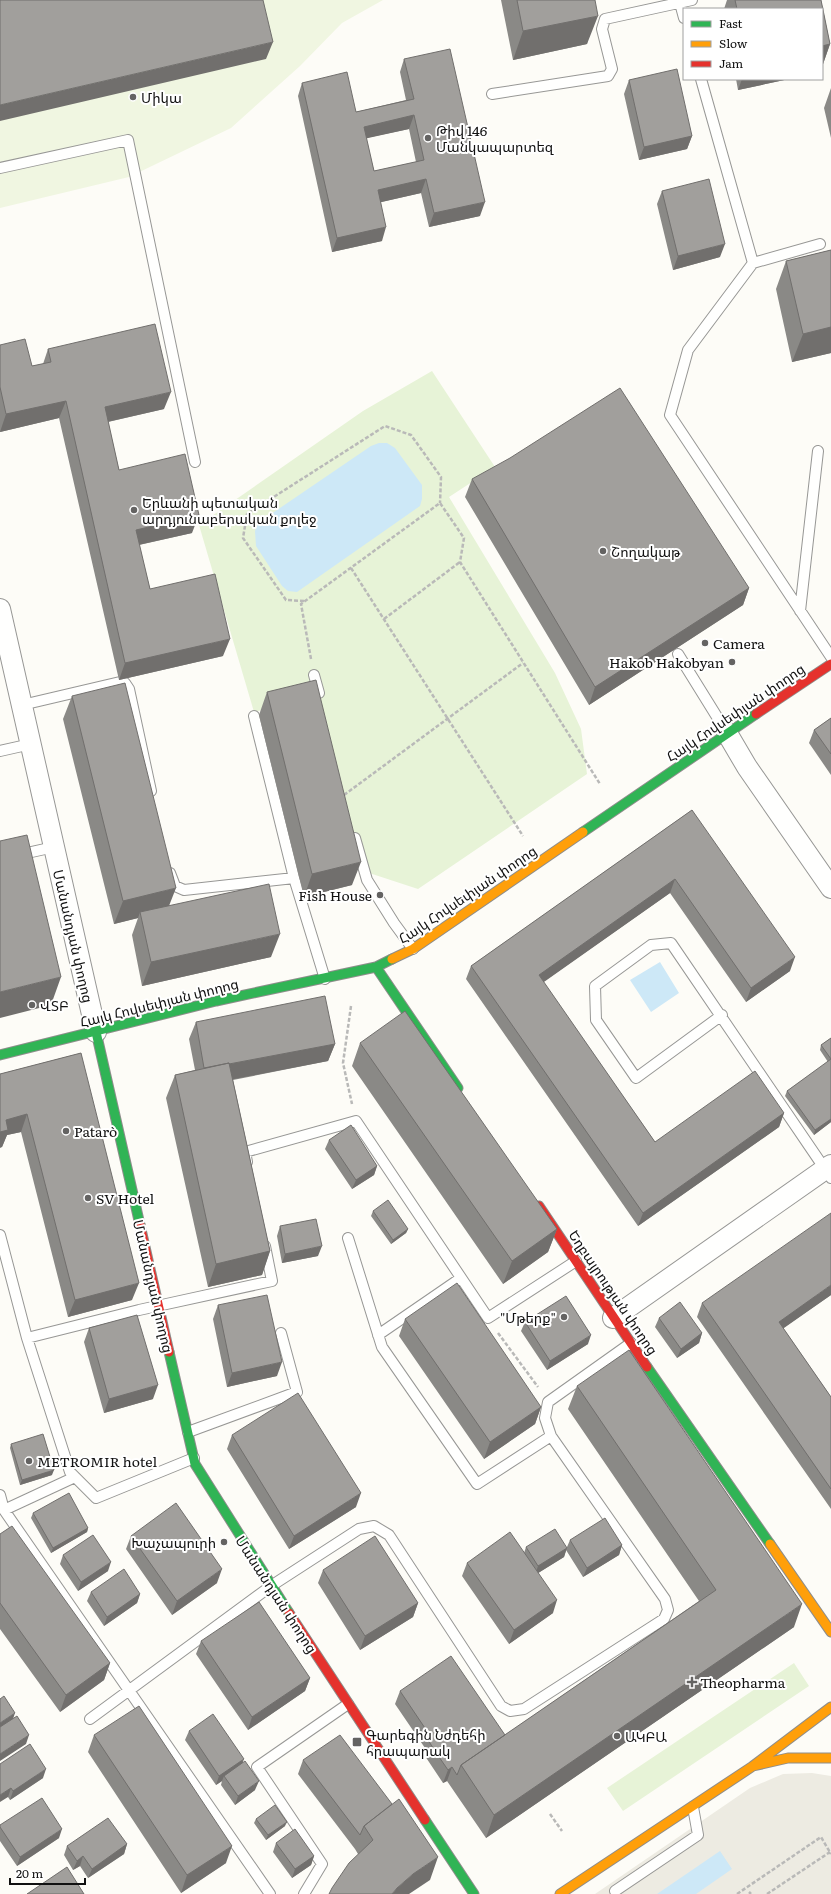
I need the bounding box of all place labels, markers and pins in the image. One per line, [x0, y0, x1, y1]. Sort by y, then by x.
place label: Միկա [141, 87, 182, 107]
marker: Միկա [128, 92, 138, 102]
place label: Թիվ 146 Մանկապարտեզ [436, 120, 554, 156]
marker: Թիվ 146 Մանկապարտեզ [423, 133, 433, 143]
place label: Երևանի պետական արդյունաբերական քոլեջ [142, 492, 316, 528]
marker: Երևանի պետական արդյունաբերական քոլեջ [129, 505, 139, 515]
place label: Շողակաթ [611, 541, 681, 561]
marker: Շողակաթ [598, 546, 608, 556]
place label: Camera [713, 633, 765, 653]
marker: Camera [700, 638, 710, 648]
place label: Hakob Hakobyan [609, 652, 724, 672]
marker: Hakob Hakobyan [727, 657, 737, 667]
place label: Fish House [298, 885, 372, 905]
marker: Fish House [375, 890, 385, 900]
place label: ՎՏԲ [40, 995, 69, 1015]
marker: ՎՏԲ [27, 1000, 37, 1010]
place label: Patarò [74, 1121, 117, 1141]
marker: Patarò [61, 1126, 71, 1136]
place label: SV Hotel [96, 1188, 155, 1208]
marker: SV Hotel [83, 1193, 93, 1203]
place label: "Մթերք" [500, 1307, 556, 1327]
marker: "Մթերք" [559, 1312, 569, 1322]
place label: METROMIR hotel [37, 1451, 157, 1471]
marker: METROMIR hotel [24, 1456, 34, 1466]
place label: Խաչապուրի [131, 1532, 216, 1552]
marker: Խաչապուրի [219, 1537, 229, 1547]
place label: Theopharma [700, 1672, 786, 1692]
marker: Theopharma [687, 1677, 697, 1687]
place label: Գարեգին Նժդեհի հրապարակ [366, 1724, 486, 1760]
place label: ԱԿԲԱ [625, 1726, 667, 1746]
marker: ԱԿԲԱ [612, 1731, 622, 1741]
marker: Գարեգին Նժդեհի հրապարակ [351, 1736, 363, 1748]

